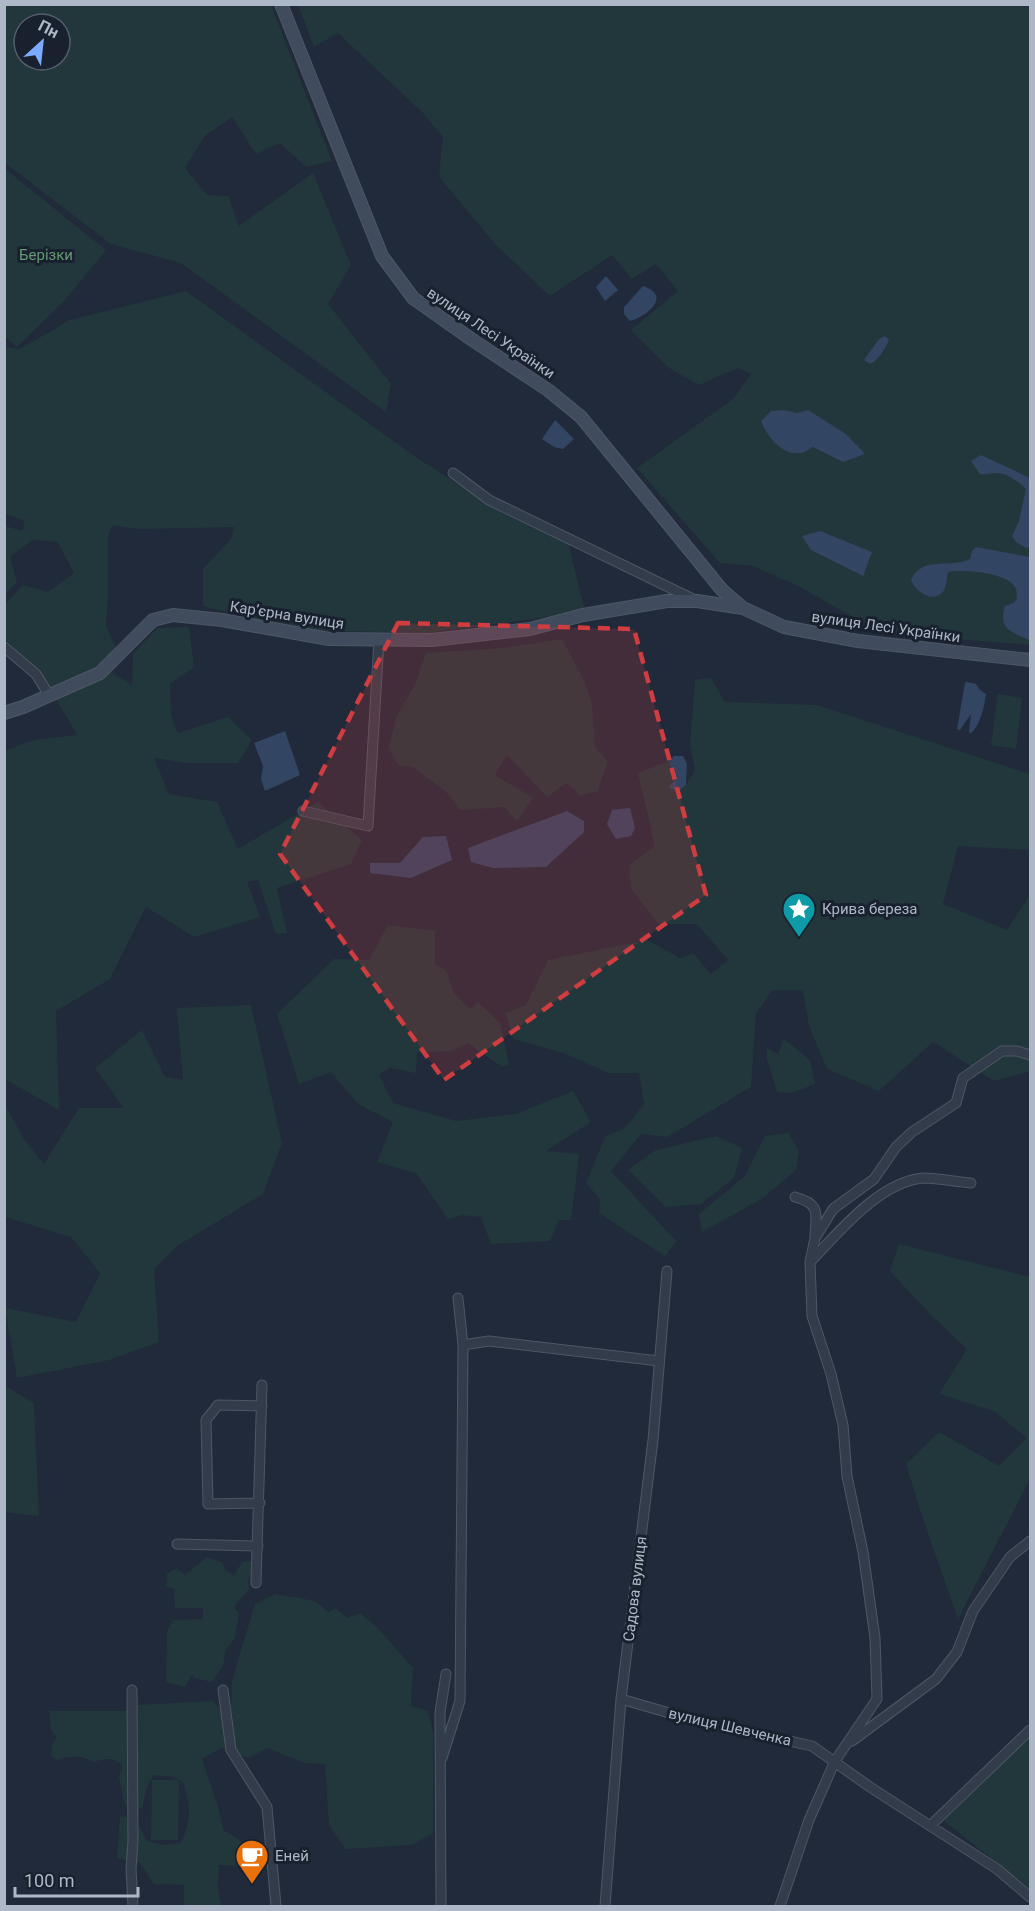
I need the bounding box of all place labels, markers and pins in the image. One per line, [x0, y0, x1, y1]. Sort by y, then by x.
place icon: Крива береза [781, 891, 817, 938]
place label: Крива береза [822, 900, 917, 918]
cafe icon: Еней [234, 1838, 270, 1885]
place label: Еней [275, 1847, 309, 1865]

